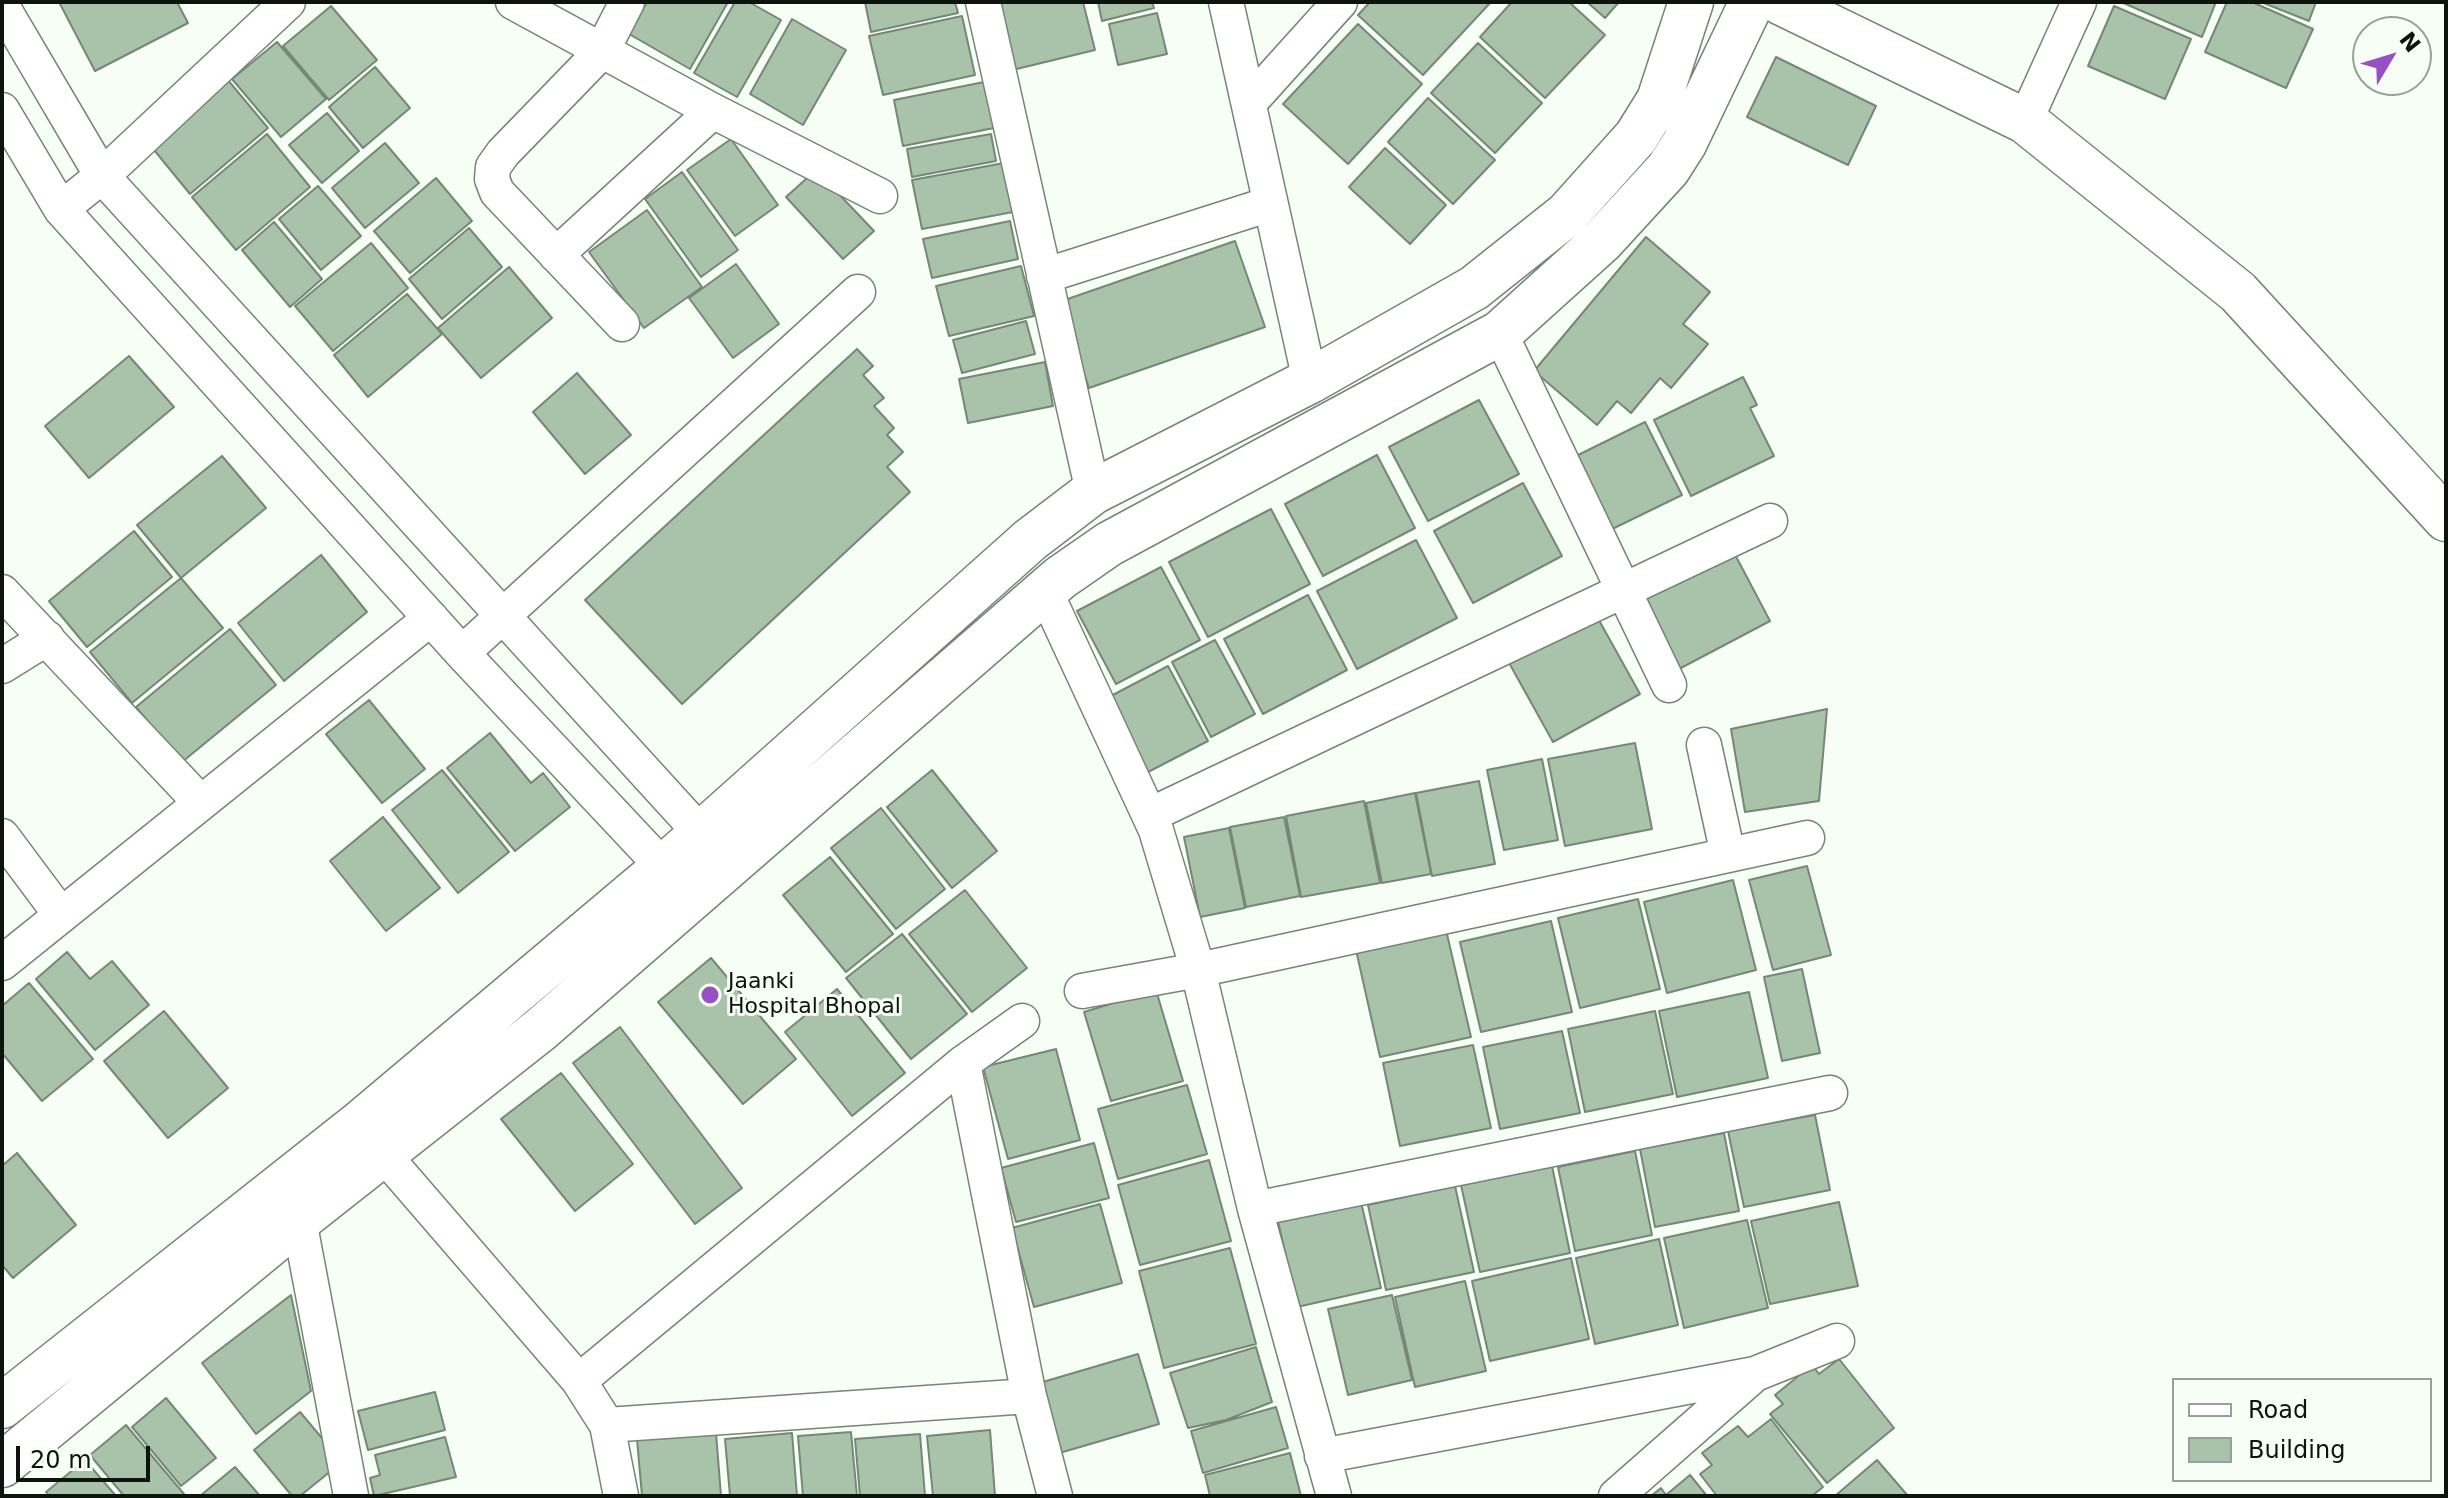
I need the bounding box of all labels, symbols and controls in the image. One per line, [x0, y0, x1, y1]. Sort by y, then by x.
north arrow [2352, 16, 2432, 96]
text: N [2394, 27, 2425, 57]
place label: Jaanki Hospital Bhopal [728, 969, 901, 1020]
marker: Jaanki Hospital Bhopal [699, 984, 721, 1006]
legend [2172, 1378, 2432, 1482]
text: Road [2248, 1396, 2308, 1424]
scale bar [20, 1430, 154, 1480]
text: Building [2248, 1436, 2345, 1464]
text: 20 m [30, 1446, 92, 1474]

